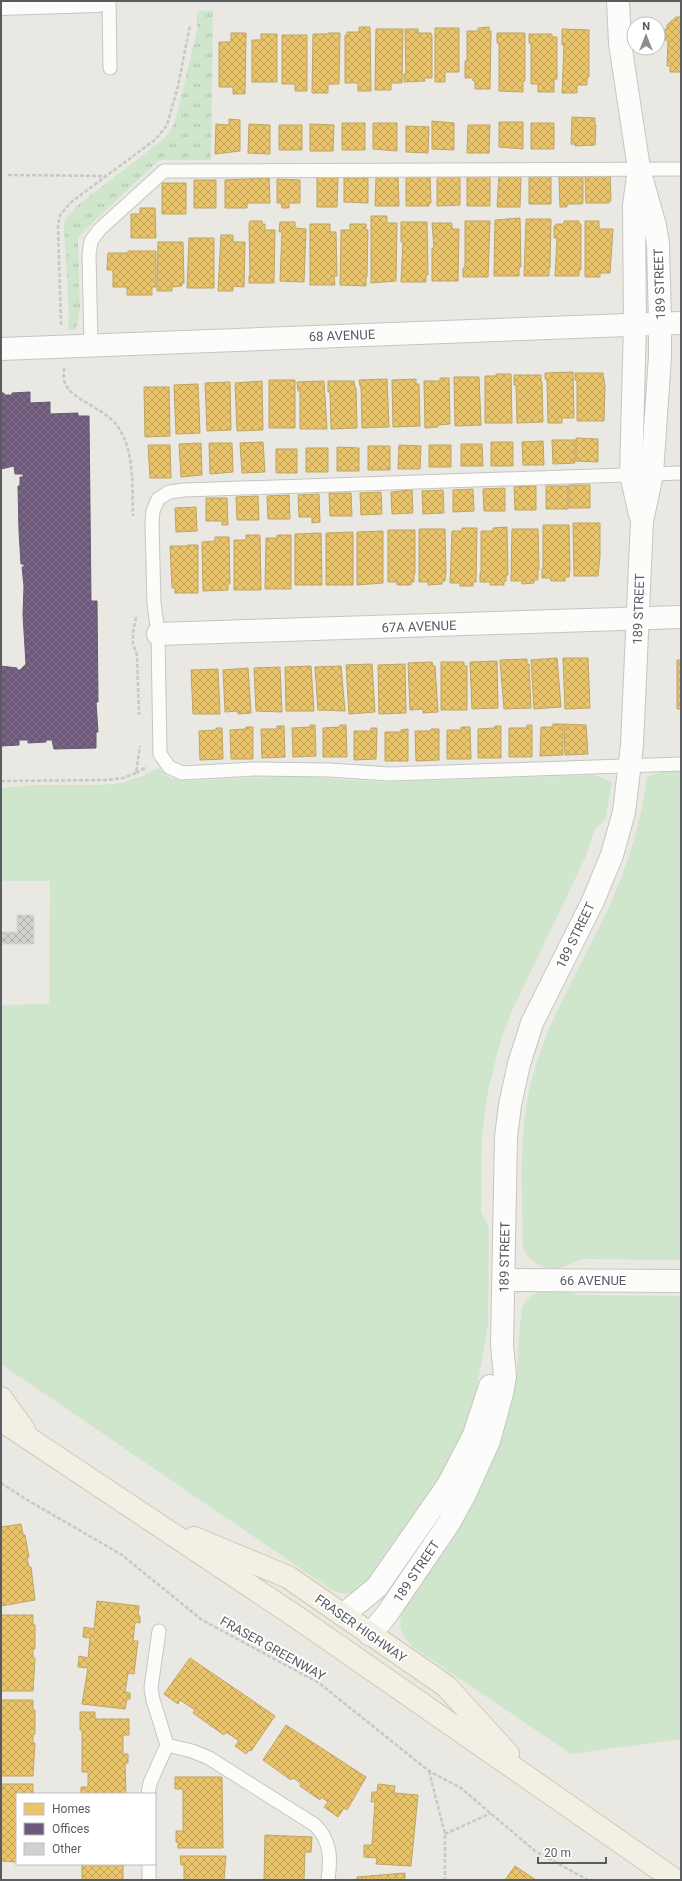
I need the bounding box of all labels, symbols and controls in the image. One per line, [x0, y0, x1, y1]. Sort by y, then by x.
north arrow [626, 16, 666, 56]
text: N [642, 20, 650, 33]
street label: 189 STREET [651, 248, 668, 320]
street label: 68 AVENUE [309, 327, 376, 344]
street label: 189 STREET [630, 573, 647, 645]
street label: 67A AVENUE [381, 618, 457, 635]
street label: 189 STREET [553, 900, 598, 971]
street label: 189 STREET [496, 1221, 513, 1293]
street label: 66 AVENUE [560, 1273, 626, 1288]
street label: 189 STREET [390, 1537, 443, 1605]
street label: FRASER HIGHWAY [312, 1591, 409, 1666]
street label: FRASER GREENWAY [218, 1613, 328, 1684]
legend [16, 1793, 156, 1865]
text: Homes [52, 1802, 90, 1816]
text: Offices [52, 1822, 89, 1836]
scale bar [538, 1839, 606, 1865]
text: Other [52, 1842, 81, 1856]
text: 20 m [544, 1846, 571, 1860]

